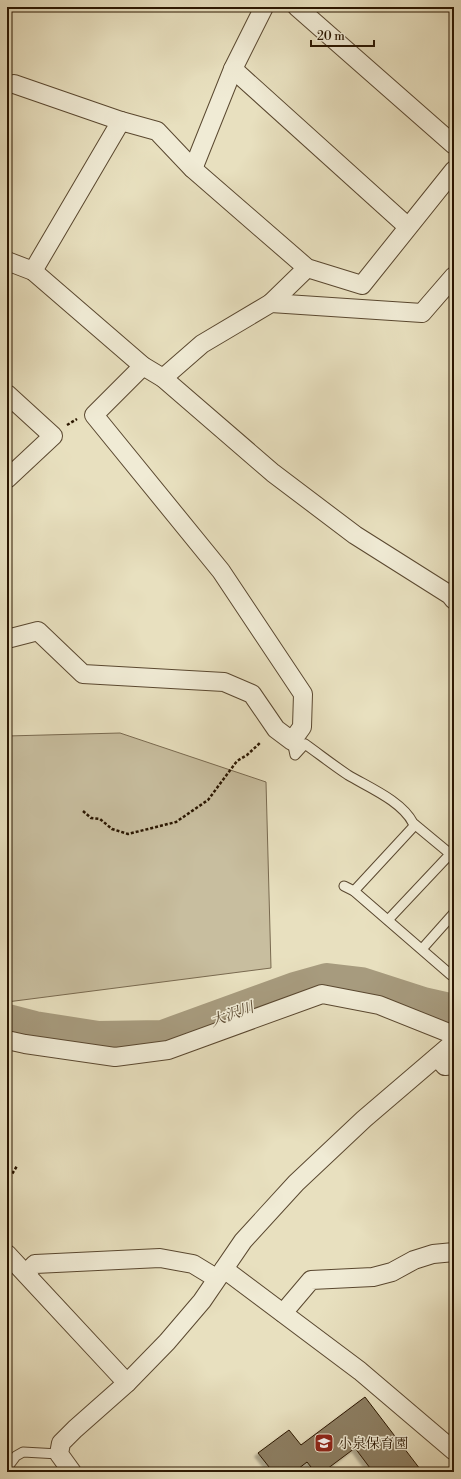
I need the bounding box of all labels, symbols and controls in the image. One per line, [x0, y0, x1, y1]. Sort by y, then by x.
scale bar [311, 22, 374, 48]
text: 20 m [317, 29, 345, 44]
water label: 大沢川 [208, 997, 258, 1031]
school or university icon: 小泉保育園 [313, 1432, 335, 1454]
place label: 小泉保育園 [338, 1435, 408, 1453]

